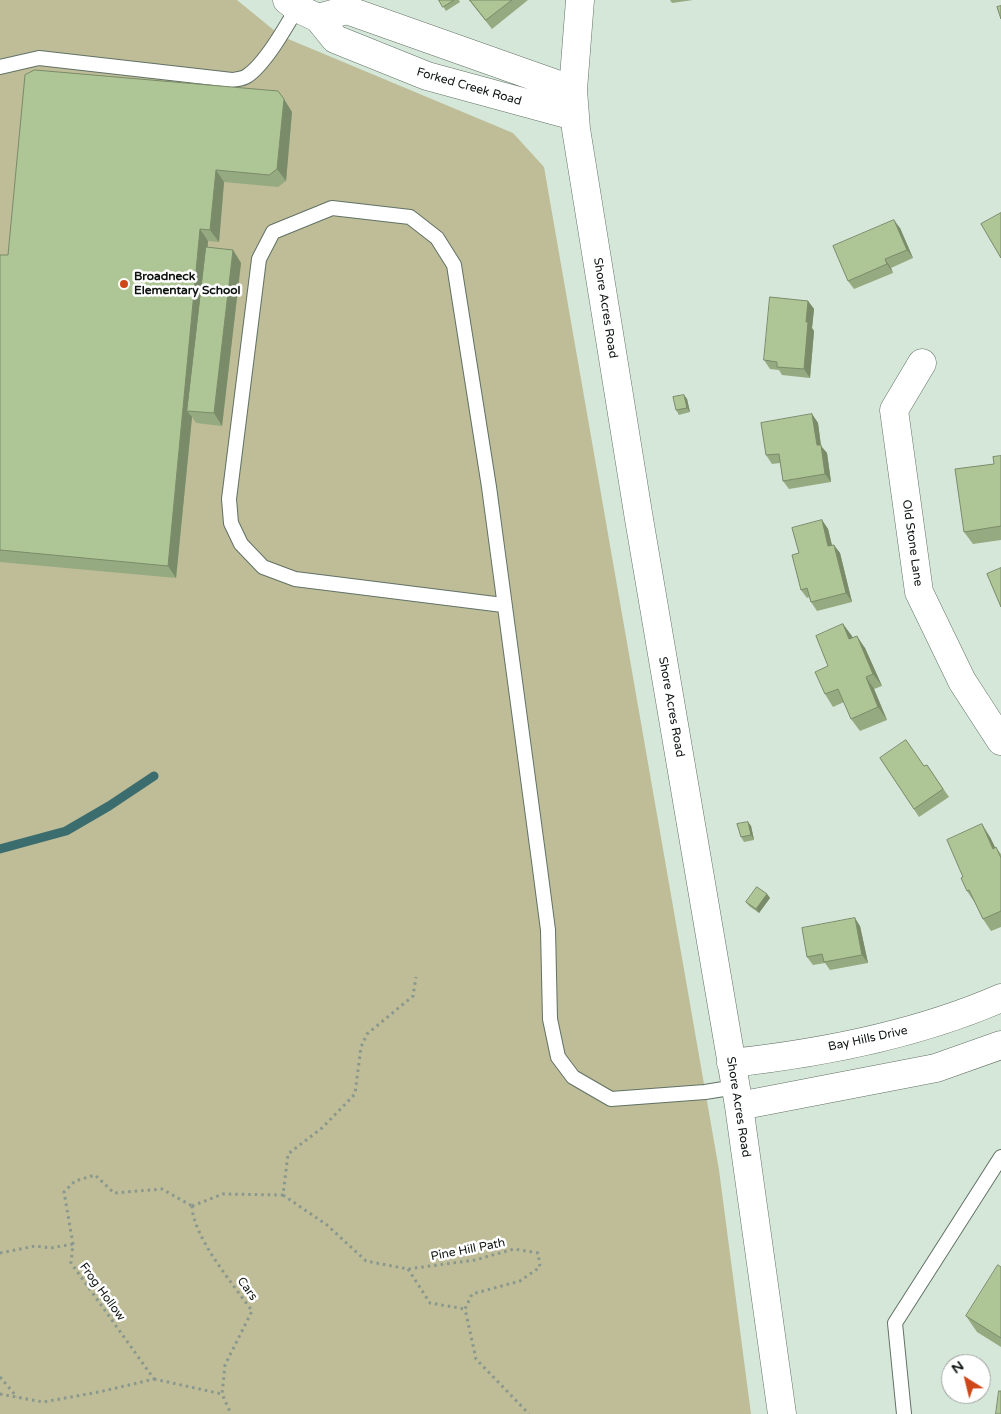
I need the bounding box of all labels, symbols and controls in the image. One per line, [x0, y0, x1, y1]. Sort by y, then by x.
street label: Forked Creek Road [415, 65, 523, 109]
street label: Shore Acres Road [590, 257, 620, 359]
place label: Broadneck Elementary School [134, 270, 241, 298]
marker: Broadneck Elementary School [118, 278, 130, 290]
street label: Old Stone Lane [899, 499, 925, 587]
street label: Shore Acres Road [655, 656, 687, 758]
street label: Bay Hills Drive [827, 1024, 909, 1054]
street label: Shore Acres Road [723, 1056, 753, 1158]
street label: Pine Hill Path [430, 1236, 506, 1264]
street label: Frog Hollow [76, 1260, 128, 1324]
street label: Cars [234, 1274, 260, 1304]
north arrow [941, 1354, 991, 1404]
text: N [948, 1357, 967, 1377]

